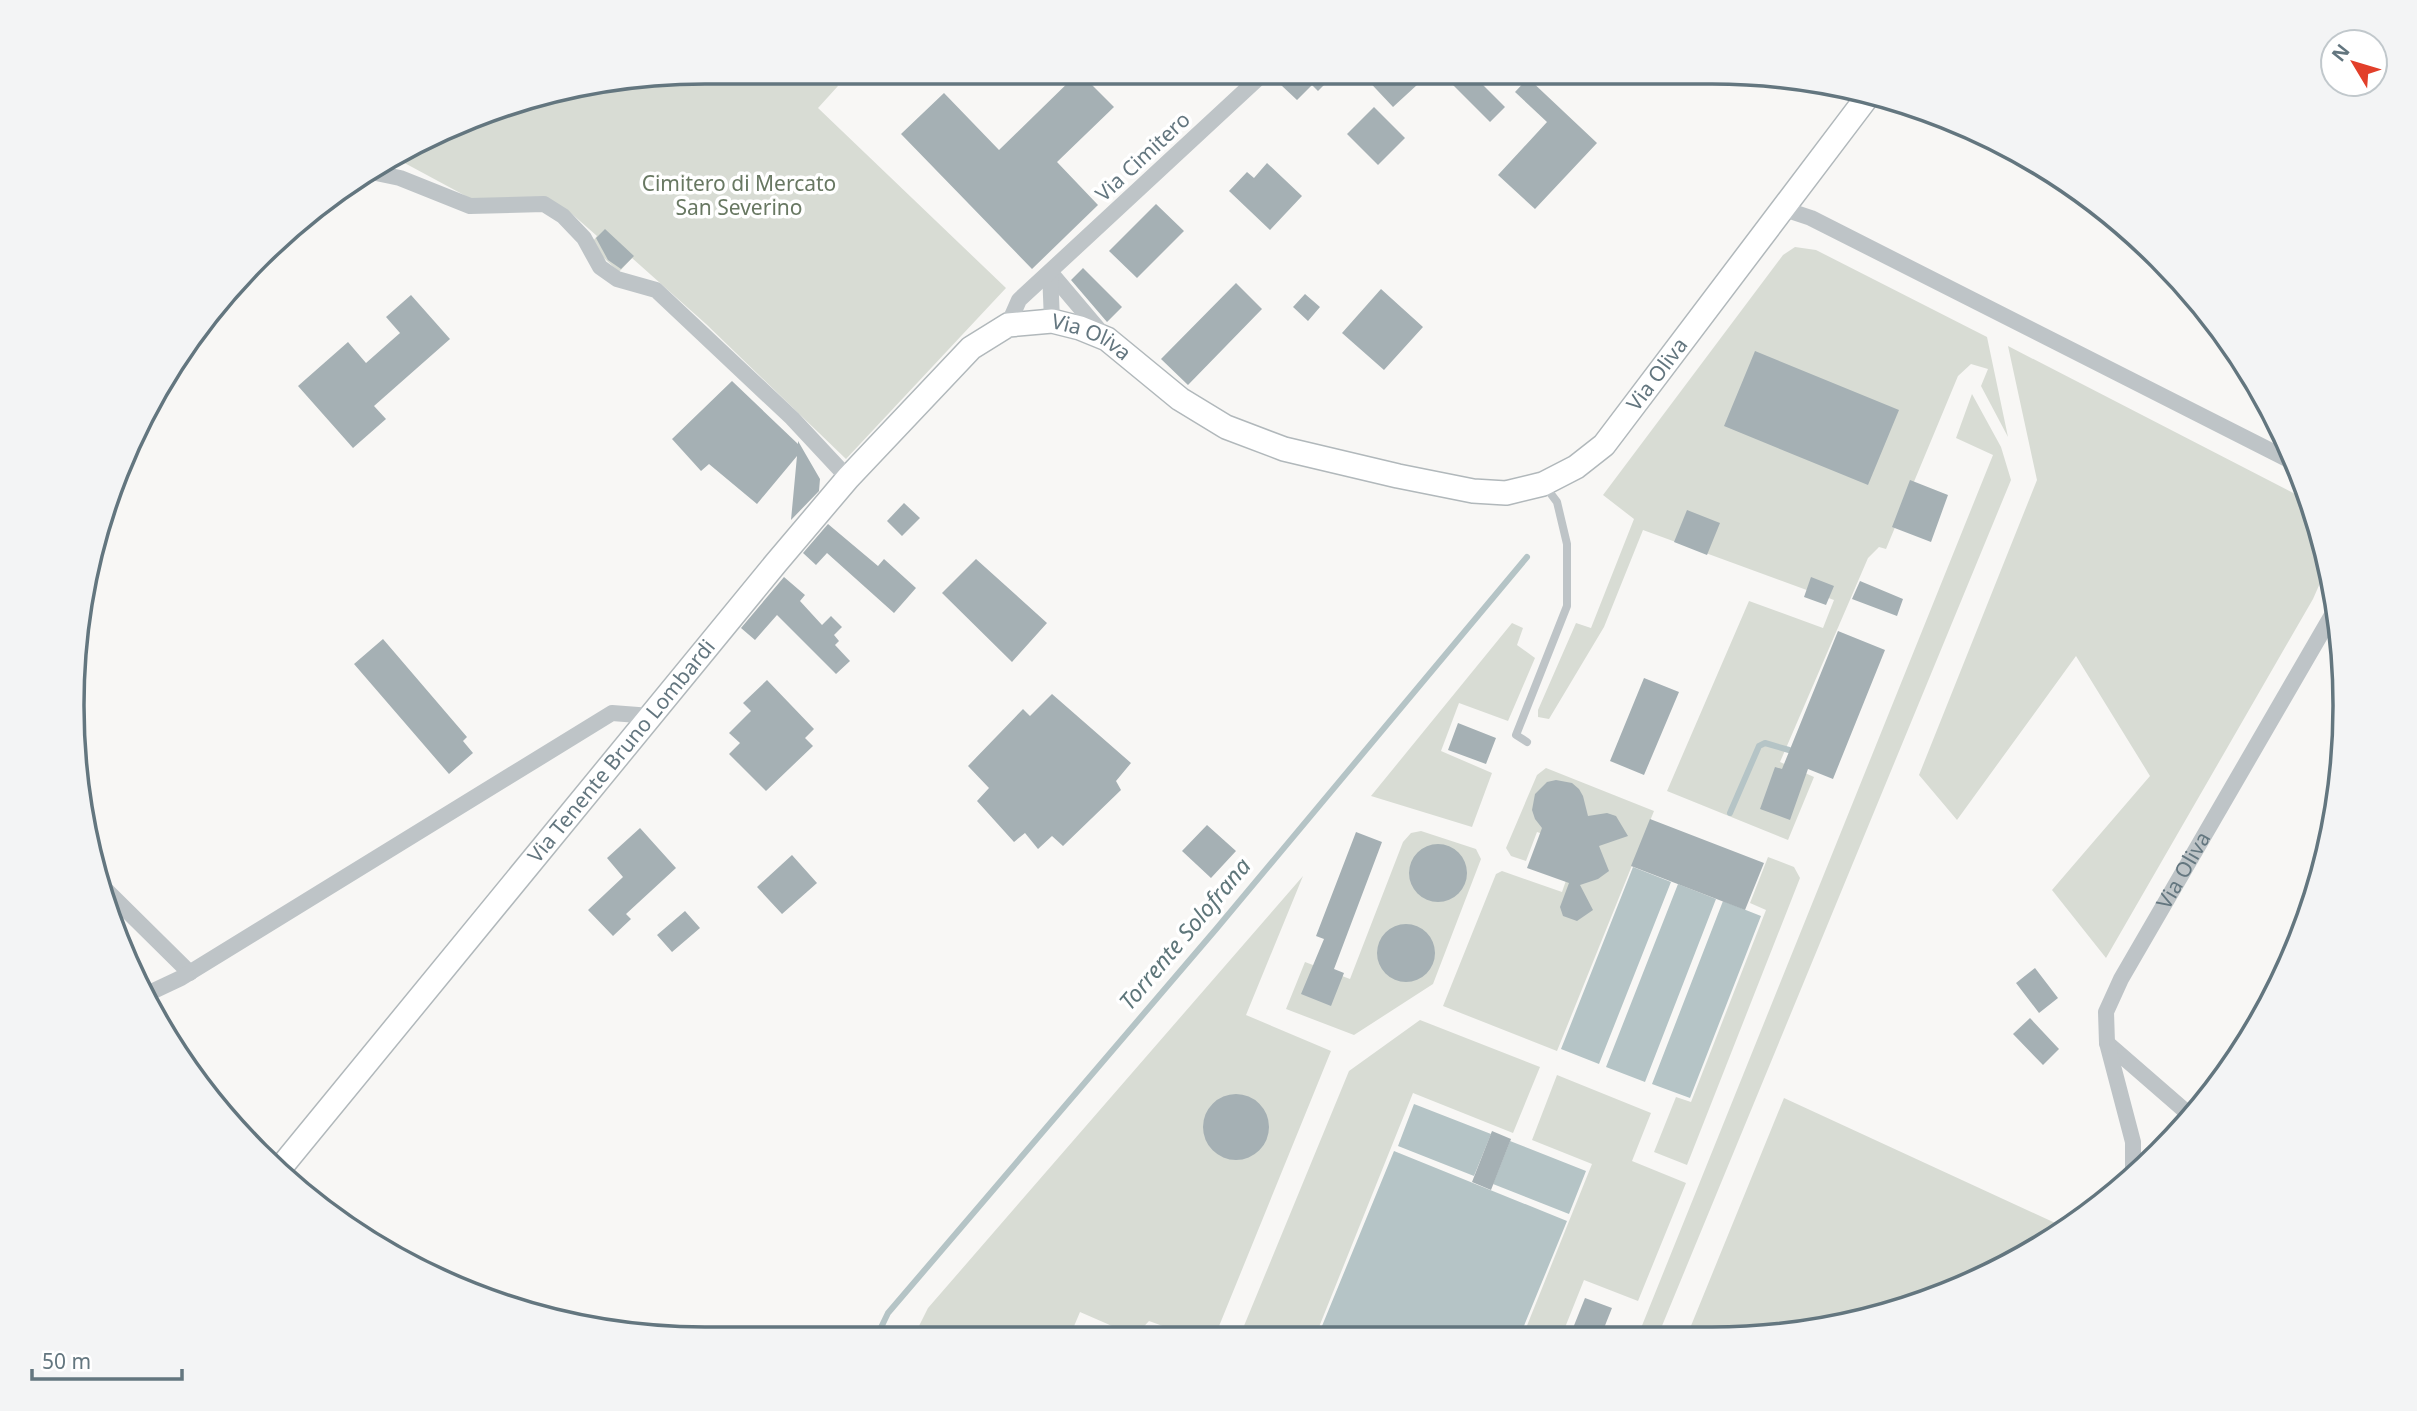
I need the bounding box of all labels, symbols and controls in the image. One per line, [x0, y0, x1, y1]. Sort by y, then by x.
north arrow [2319, 28, 2389, 98]
text: N [2326, 38, 2356, 67]
street label: Via Cimitero [1089, 105, 1196, 207]
park label: Cimitero di Mercato San Severino [642, 169, 836, 221]
street label: Via Oliva [1049, 306, 1137, 366]
street label: Via Oliva [1620, 332, 1693, 416]
street label: Via Tenente Bruno Lombardi [521, 633, 721, 868]
street label: Via Oliva [2150, 826, 2216, 914]
water label: Torrente Solofrana [1111, 850, 1257, 1016]
scale bar [32, 1338, 182, 1382]
text: 50 m [42, 1347, 91, 1375]

